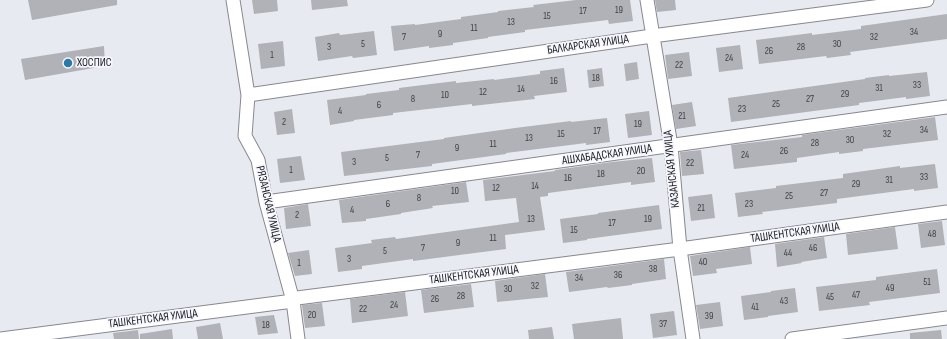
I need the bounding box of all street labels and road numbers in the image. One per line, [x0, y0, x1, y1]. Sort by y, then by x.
street label: БАЛКАРСКАЯ УЛИЦА [546, 32, 630, 58]
street label: КАЗАНСКАЯ УЛИЦА [661, 129, 683, 209]
street label: АШХАБАДСКАЯ УЛИЦА [561, 142, 653, 168]
street label: РЯЗАНСКАЯ УЛИЦА [252, 164, 284, 244]
street label: ТАШКЕНТСКАЯ УЛИЦА [750, 220, 840, 246]
street label: ТАШКЕНТСКАЯ УЛИЦА [429, 262, 519, 288]
street label: ТАШКЕНТСКАЯ УЛИЦА [108, 306, 198, 332]

